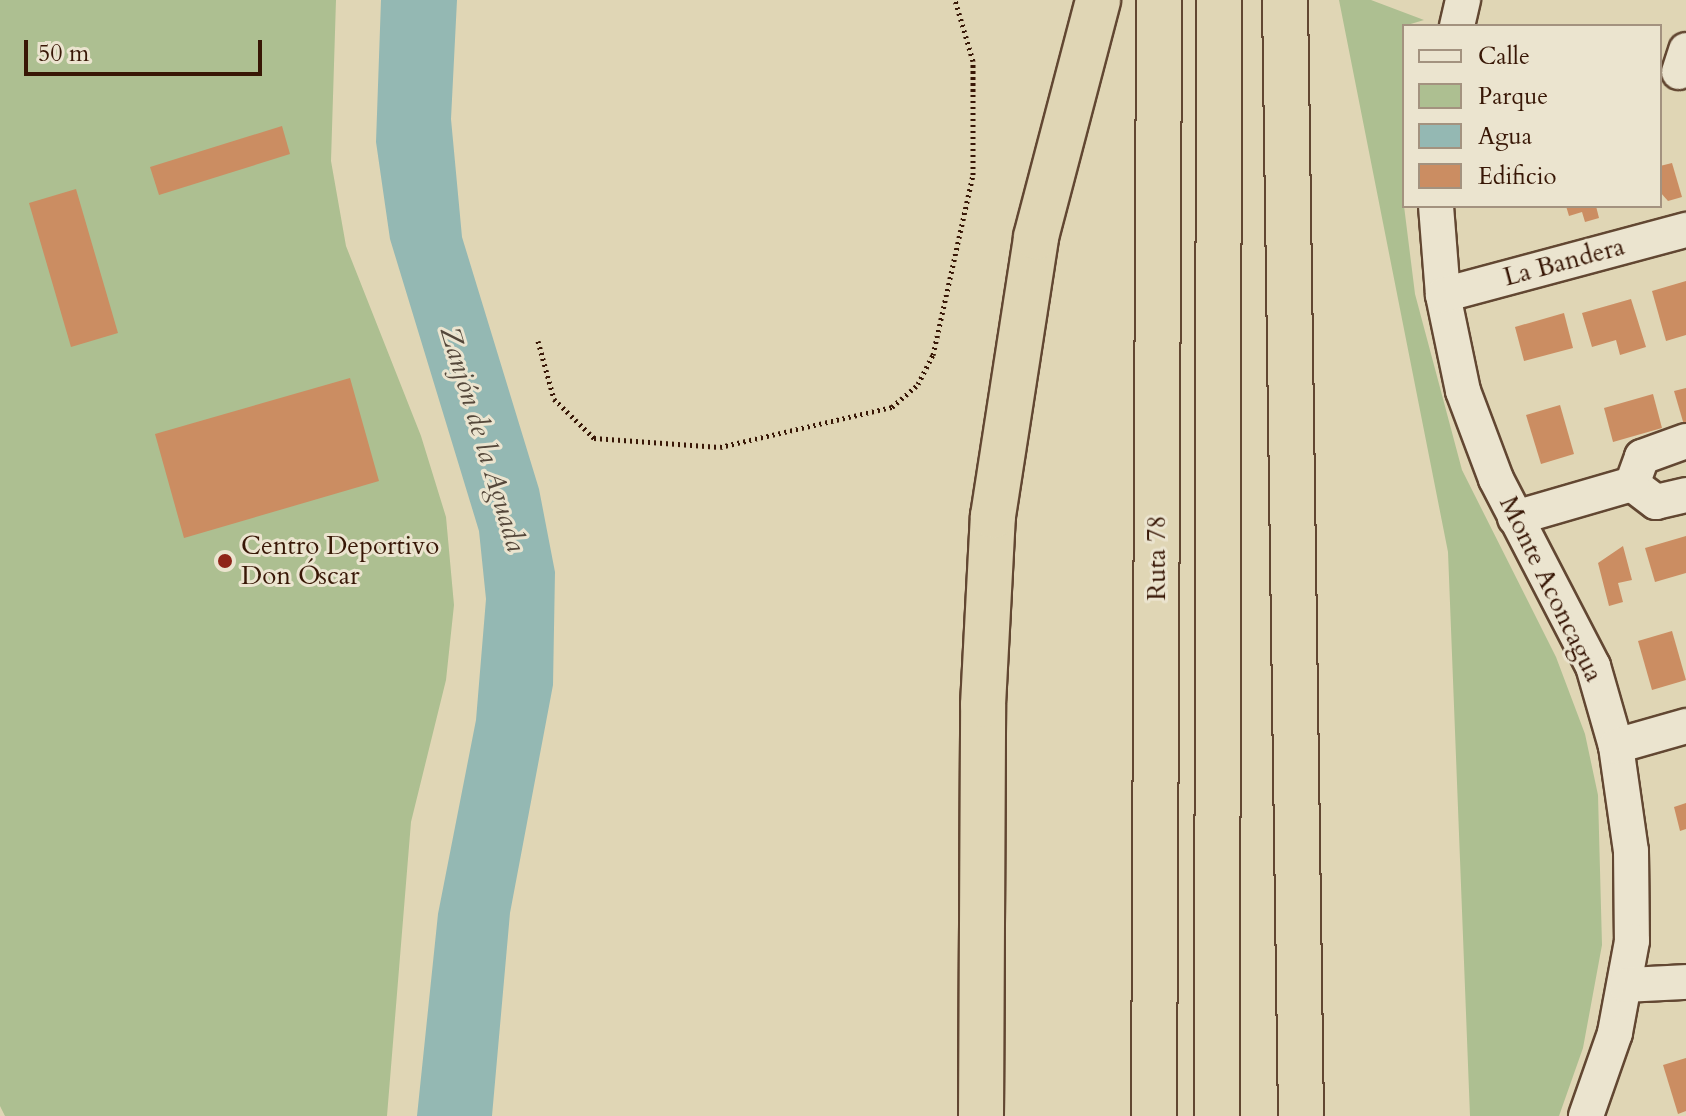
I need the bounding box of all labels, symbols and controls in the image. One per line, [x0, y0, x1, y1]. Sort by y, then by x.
scale bar [28, 24, 266, 74]
legend [1402, 24, 1662, 208]
text: 50 m [38, 37, 89, 70]
text: Calle [1478, 40, 1530, 73]
text: Parque [1478, 80, 1548, 113]
text: Agua [1478, 120, 1532, 153]
text: Edificio [1478, 160, 1557, 193]
street label: La Bandera [1500, 231, 1628, 293]
water label: Zanjón de la Aguada [433, 322, 533, 556]
street label: Monte Aconcagua [1493, 491, 1609, 687]
street label: Ruta 78 [1141, 515, 1173, 601]
place label: Centro Deportivo Don Óscar [241, 530, 439, 592]
marker: Centro Deportivo Don Óscar [216, 552, 234, 570]

